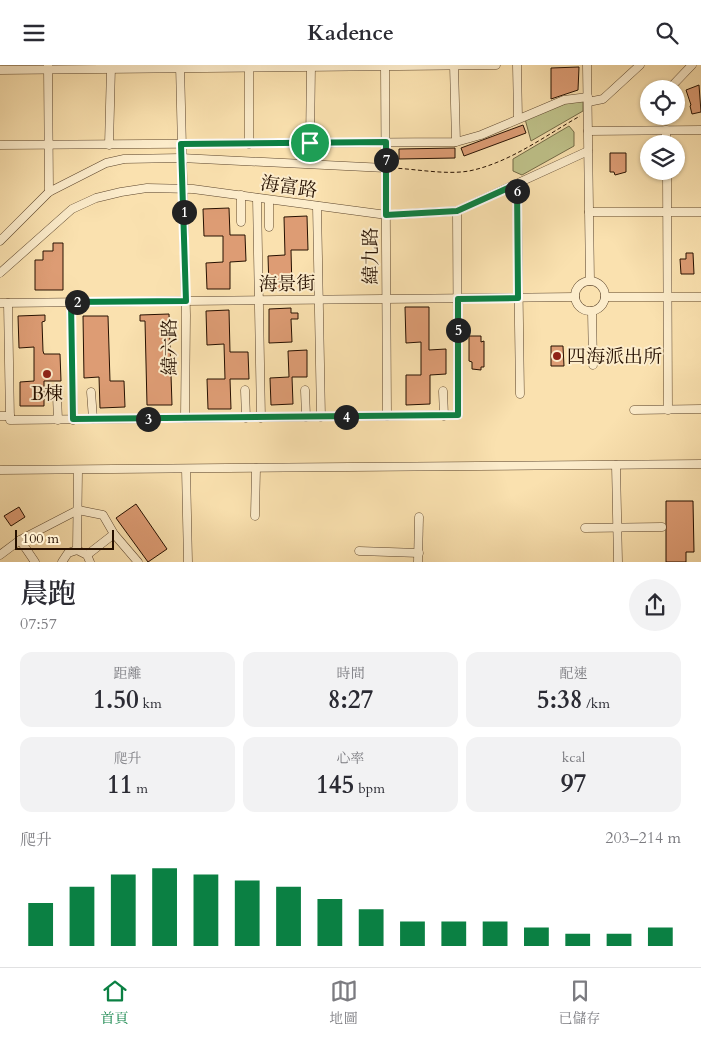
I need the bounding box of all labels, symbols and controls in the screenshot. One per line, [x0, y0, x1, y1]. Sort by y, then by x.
text: Kadence [307, 18, 394, 48]
icon: menu [20, 19, 48, 47]
icon: search [653, 19, 681, 47]
map controls [640, 80, 685, 180]
button: locate [640, 80, 685, 125]
pin [289, 122, 331, 164]
icon: arrive [296, 129, 324, 157]
button: layers [640, 135, 685, 180]
pin: 7 [374, 147, 398, 173]
text: 7 [383, 151, 390, 170]
street label: 海富路 [259, 170, 319, 204]
pin: 6 [504, 179, 530, 203]
text: 6 [514, 182, 521, 201]
pin: 1 [172, 199, 196, 225]
text: 1 [181, 203, 188, 222]
street label: 緯九路 [358, 227, 384, 285]
street label: 海景街 [258, 271, 316, 297]
pin: 2 [64, 289, 90, 315]
text: 2 [74, 293, 81, 312]
pin: 5 [446, 317, 470, 343]
street label: 緯六路 [157, 318, 183, 376]
text: 5 [455, 321, 462, 340]
place label: 四海派出所 [567, 344, 662, 370]
marker: 四海派出所 [551, 350, 563, 362]
marker: B棟 [41, 368, 53, 380]
place label: B棟 [31, 381, 63, 407]
pin: 4 [334, 405, 358, 429]
pin: 3 [136, 407, 160, 431]
text: 4 [343, 408, 350, 427]
text: 3 [145, 410, 152, 429]
scale bar [15, 527, 114, 550]
text: 100 m [22, 529, 59, 548]
text: 晨跑 [20, 575, 76, 613]
button: share [629, 579, 681, 631]
text: 07:57 [20, 613, 57, 635]
text: 距離 [114, 664, 142, 683]
text: 時間 [337, 664, 365, 683]
text: 配速 [560, 664, 588, 683]
text: 1.50 [93, 683, 139, 717]
text: 8:27 [328, 683, 373, 717]
text: 5:38 [537, 683, 583, 717]
text: km [139, 694, 162, 713]
text: /km [583, 694, 610, 713]
text: kcal [562, 748, 585, 767]
text: 爬升 [114, 749, 142, 768]
text: 心率 [337, 749, 365, 768]
text: 97 [561, 767, 586, 801]
text: 11 [107, 768, 133, 802]
text: 145 [316, 768, 354, 802]
text: m [133, 779, 148, 798]
text: bpm [354, 779, 385, 798]
text: 203–214 m [605, 827, 681, 849]
text: 爬升 [20, 829, 52, 851]
tab: 首頁 [101, 977, 129, 1028]
tab: 地圖 [330, 977, 358, 1028]
tab: 已儲存 [559, 977, 601, 1028]

